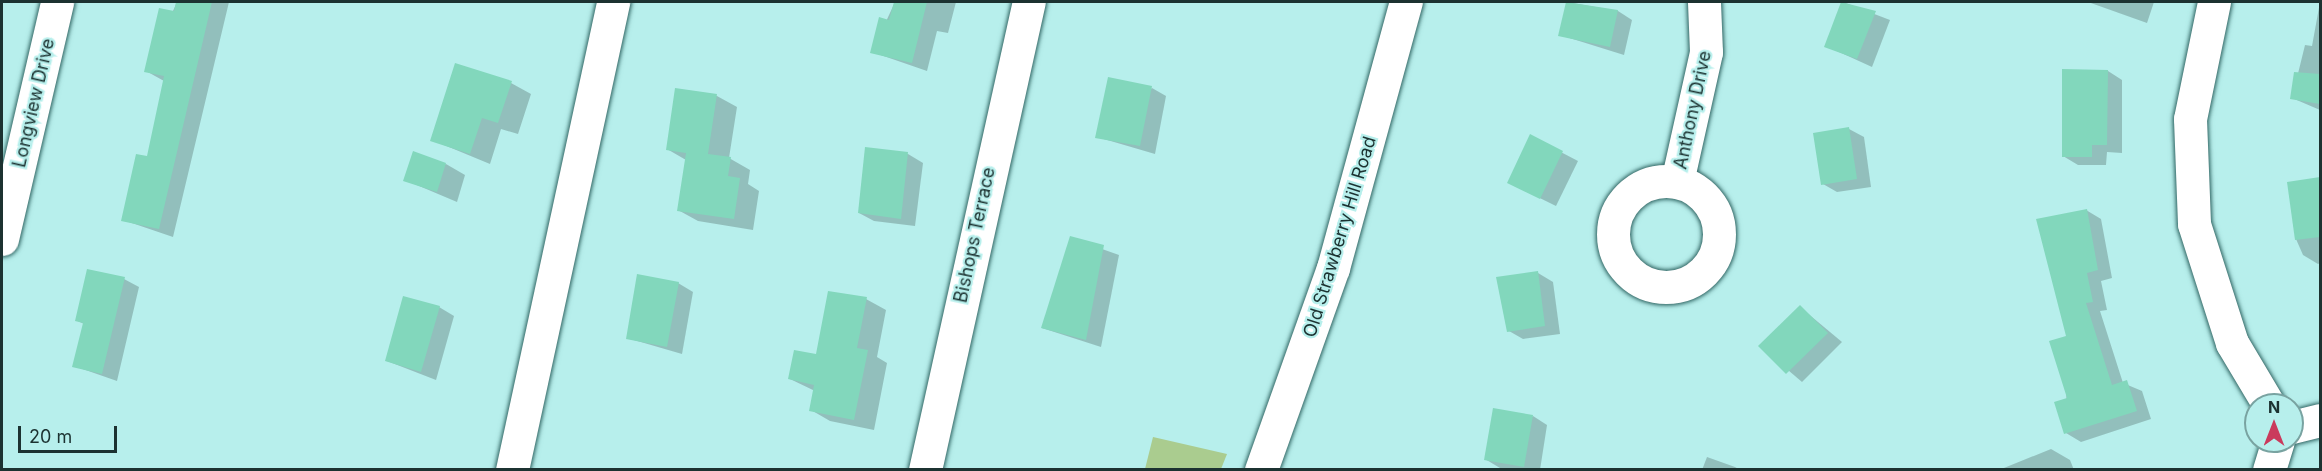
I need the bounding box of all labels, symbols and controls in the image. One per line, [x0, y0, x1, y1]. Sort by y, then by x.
street label: Longview Drive [9, 36, 59, 170]
street label: Anthony Drive [1670, 49, 1716, 171]
street label: Old Strawberry Hill Road [1299, 134, 1381, 340]
street label: Bishops Terrace [950, 165, 1000, 305]
north arrow [2244, 393, 2304, 453]
text: N [2268, 397, 2280, 417]
scale bar [21, 414, 120, 452]
text: 20 m [29, 426, 72, 447]

